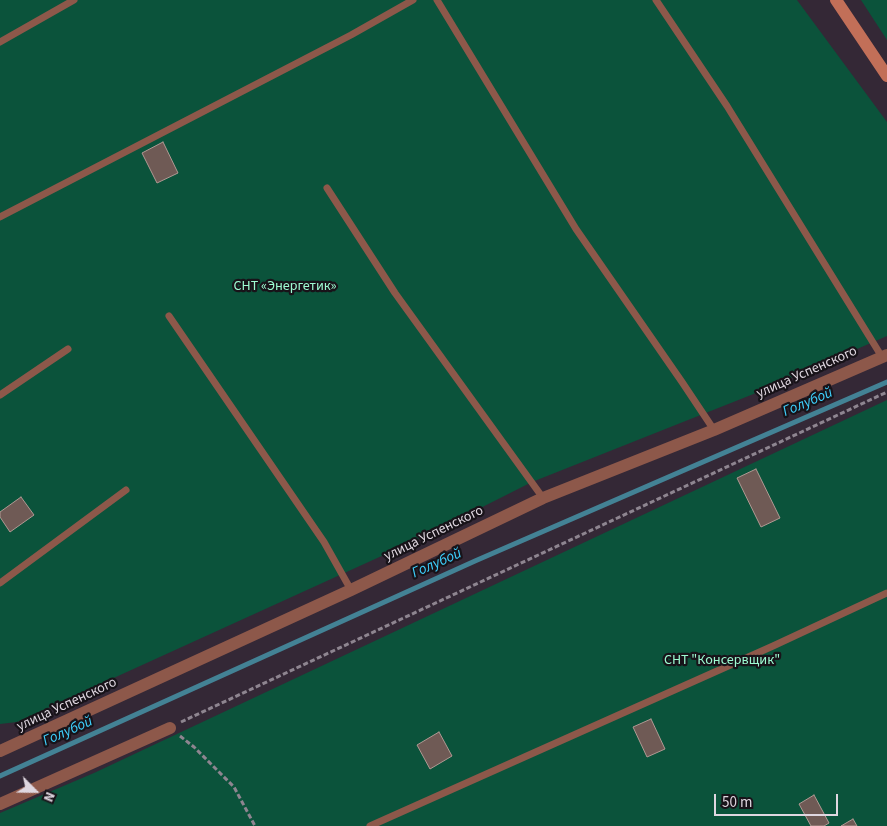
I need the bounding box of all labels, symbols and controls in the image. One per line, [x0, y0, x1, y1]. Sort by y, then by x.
park label: СНТ «Энергетик» [234, 279, 336, 295]
street label: улица Успенского [754, 343, 860, 403]
water label: Голубой [780, 384, 836, 422]
street label: улица Успенского [382, 503, 486, 565]
water label: Голубой [409, 545, 465, 583]
park label: СНТ "Консервщик" [664, 653, 780, 669]
street label: улица Успенского [14, 674, 120, 736]
water label: Голубой [40, 713, 96, 751]
north arrow [10, 766, 60, 816]
scale bar [717, 784, 841, 816]
text: N [38, 789, 60, 805]
text: 50 m [722, 792, 752, 813]

